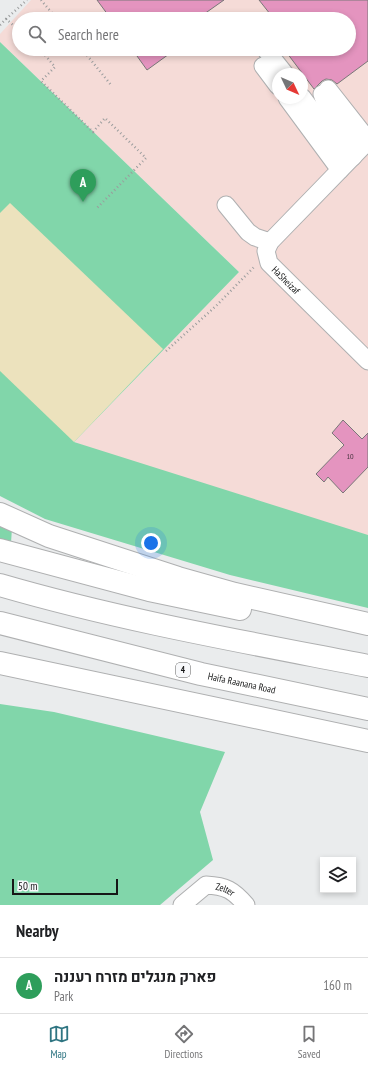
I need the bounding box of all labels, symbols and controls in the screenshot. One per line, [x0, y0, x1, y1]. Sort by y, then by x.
search box [12, 12, 356, 56]
icon: search [26, 23, 48, 45]
text: Search here [58, 25, 119, 44]
north arrow [272, 68, 308, 104]
pin: A [70, 169, 96, 202]
street label: HaSheizaf [269, 263, 303, 297]
house number: 10 [346, 451, 354, 461]
your location [141, 533, 161, 553]
road number: 4 [176, 663, 190, 677]
street label: Haifa Raanana Road [207, 670, 277, 696]
map controls [320, 857, 356, 893]
button: layers [320, 857, 356, 893]
scale bar [12, 877, 118, 896]
text: 50 m [18, 879, 37, 893]
street label: Zelter [215, 880, 238, 899]
text: Nearby [16, 920, 59, 942]
text: פארק מנגלים מזרח רעננה [54, 967, 216, 986]
text: A [26, 977, 32, 994]
text: 160 m [323, 977, 352, 994]
text: Park [54, 988, 73, 1005]
tab: Map [48, 1023, 70, 1061]
tab: Directions [165, 1023, 203, 1061]
tab: Saved [298, 1023, 320, 1061]

